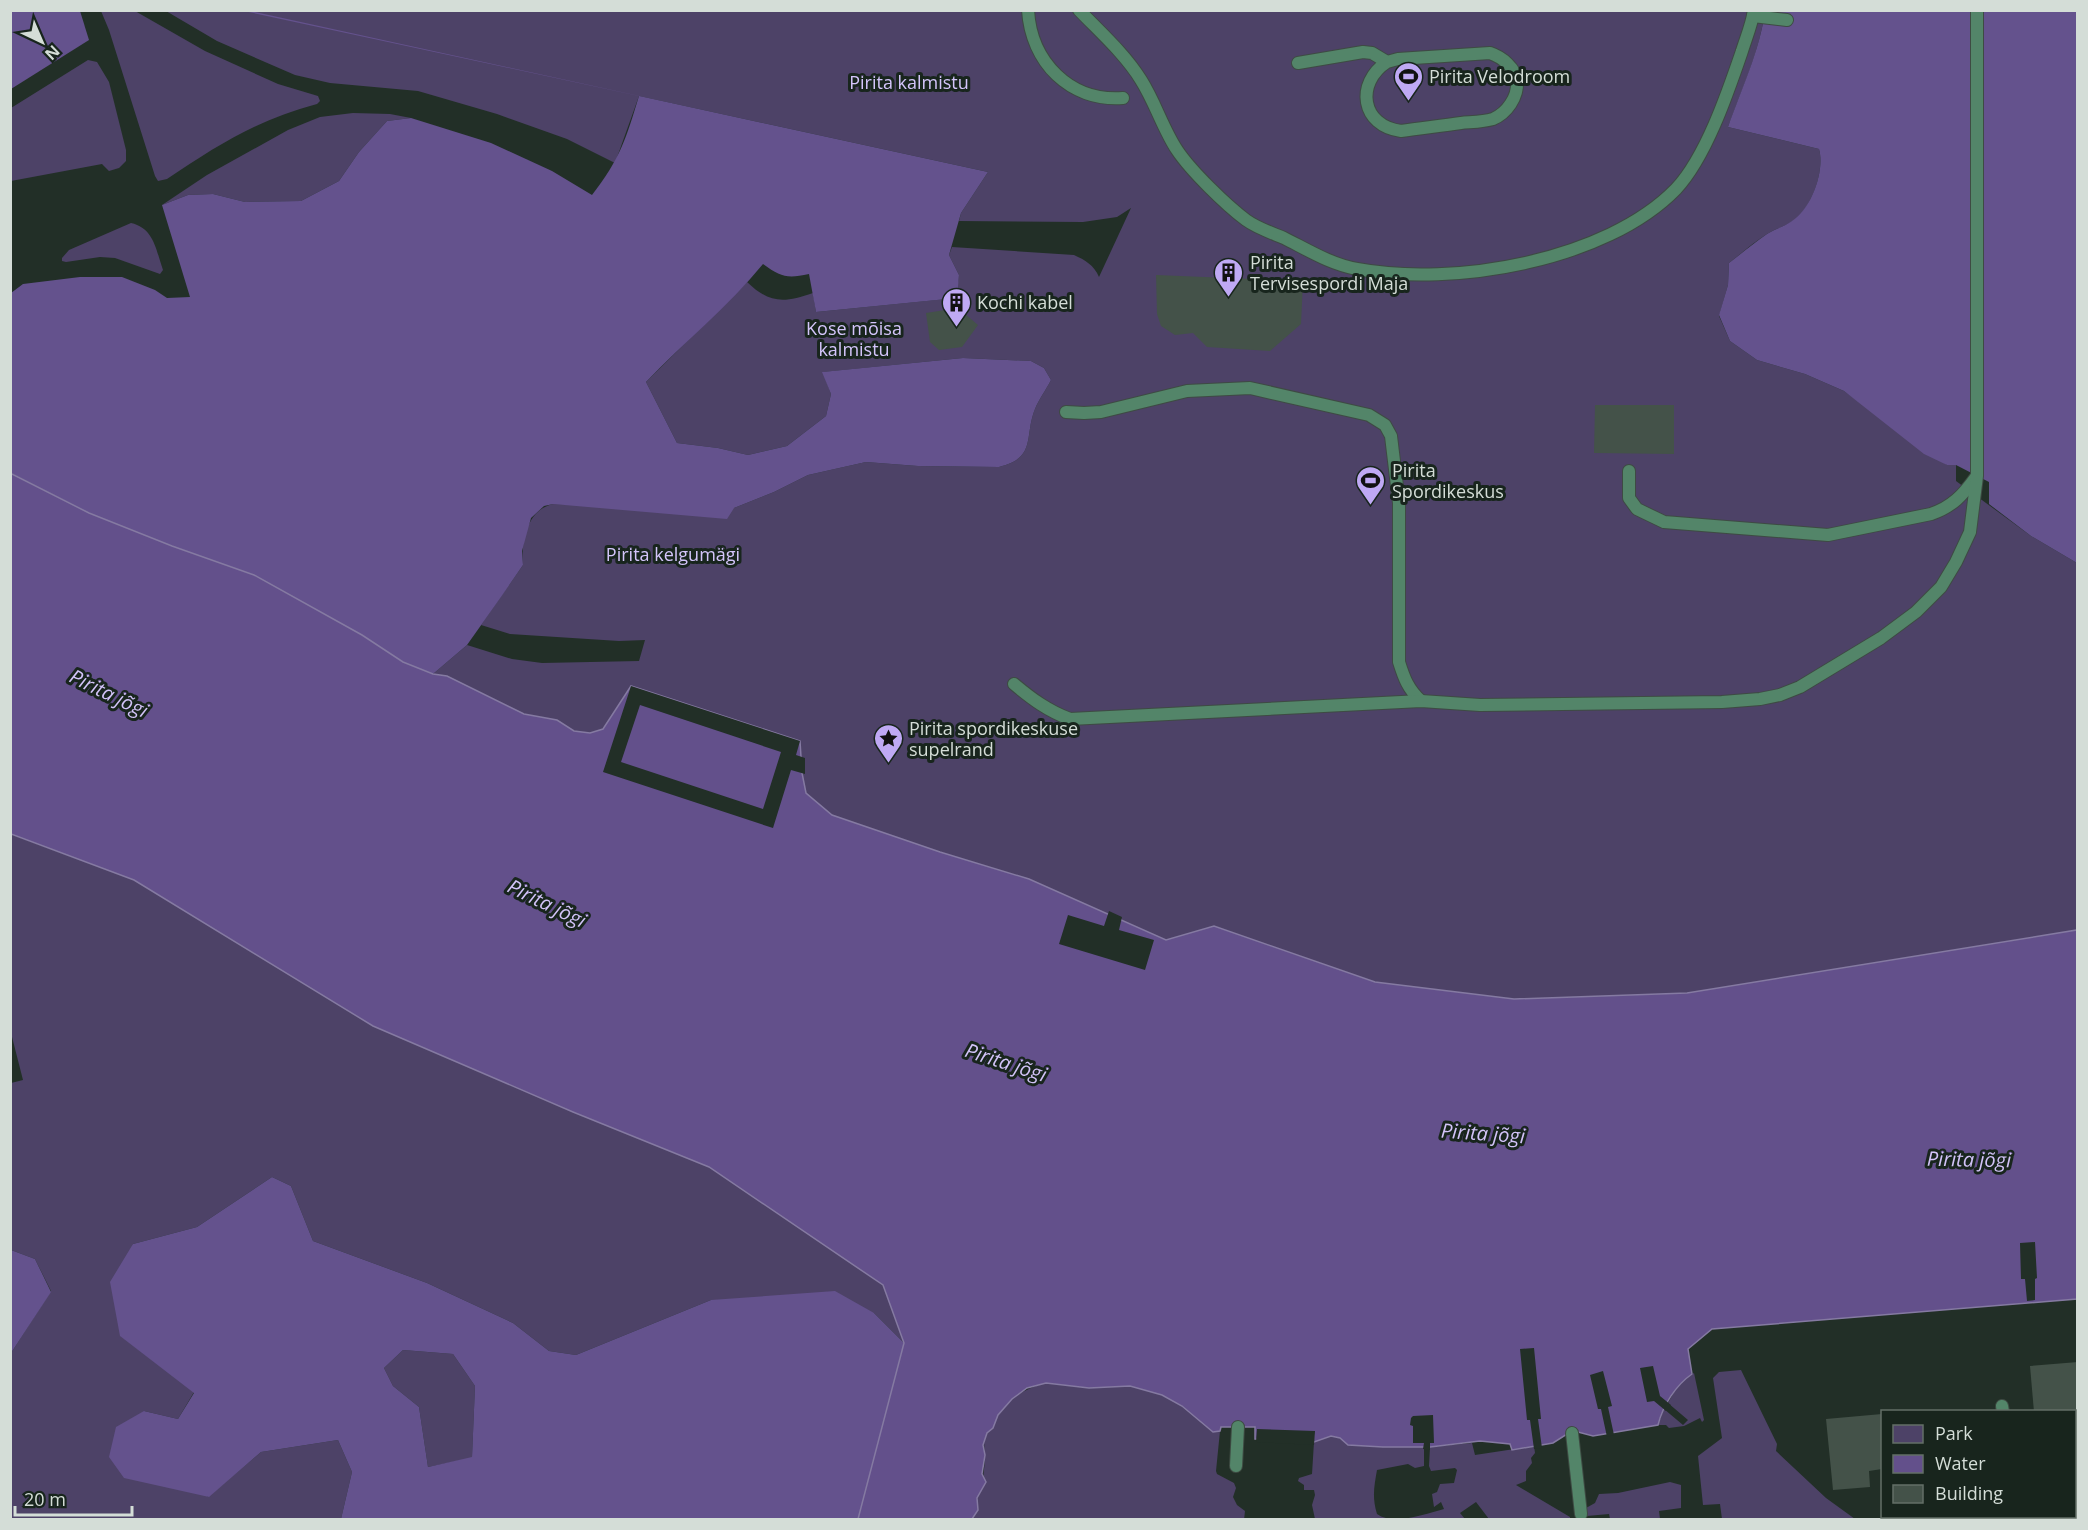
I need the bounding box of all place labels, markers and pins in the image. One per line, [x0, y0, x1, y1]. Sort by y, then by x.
sports icon: Pirita Velodroom [1392, 60, 1424, 102]
place label: Pirita Velodroom [1429, 64, 1570, 88]
place label: Pirita Tervisespordi Maja [1250, 250, 1408, 295]
building icon: Pirita Tervisespordi Maja [1213, 256, 1245, 298]
building icon: Kochi kabel [940, 286, 972, 328]
place label: Kochi kabel [977, 290, 1073, 314]
place label: Pirita Spordikeskus [1392, 458, 1504, 503]
sports icon: Pirita Spordikeskus [1355, 464, 1387, 506]
place label: Pirita spordikeskuse supelrand [909, 716, 1078, 761]
place icon: Pirita spordikeskuse supelrand [872, 722, 904, 764]

